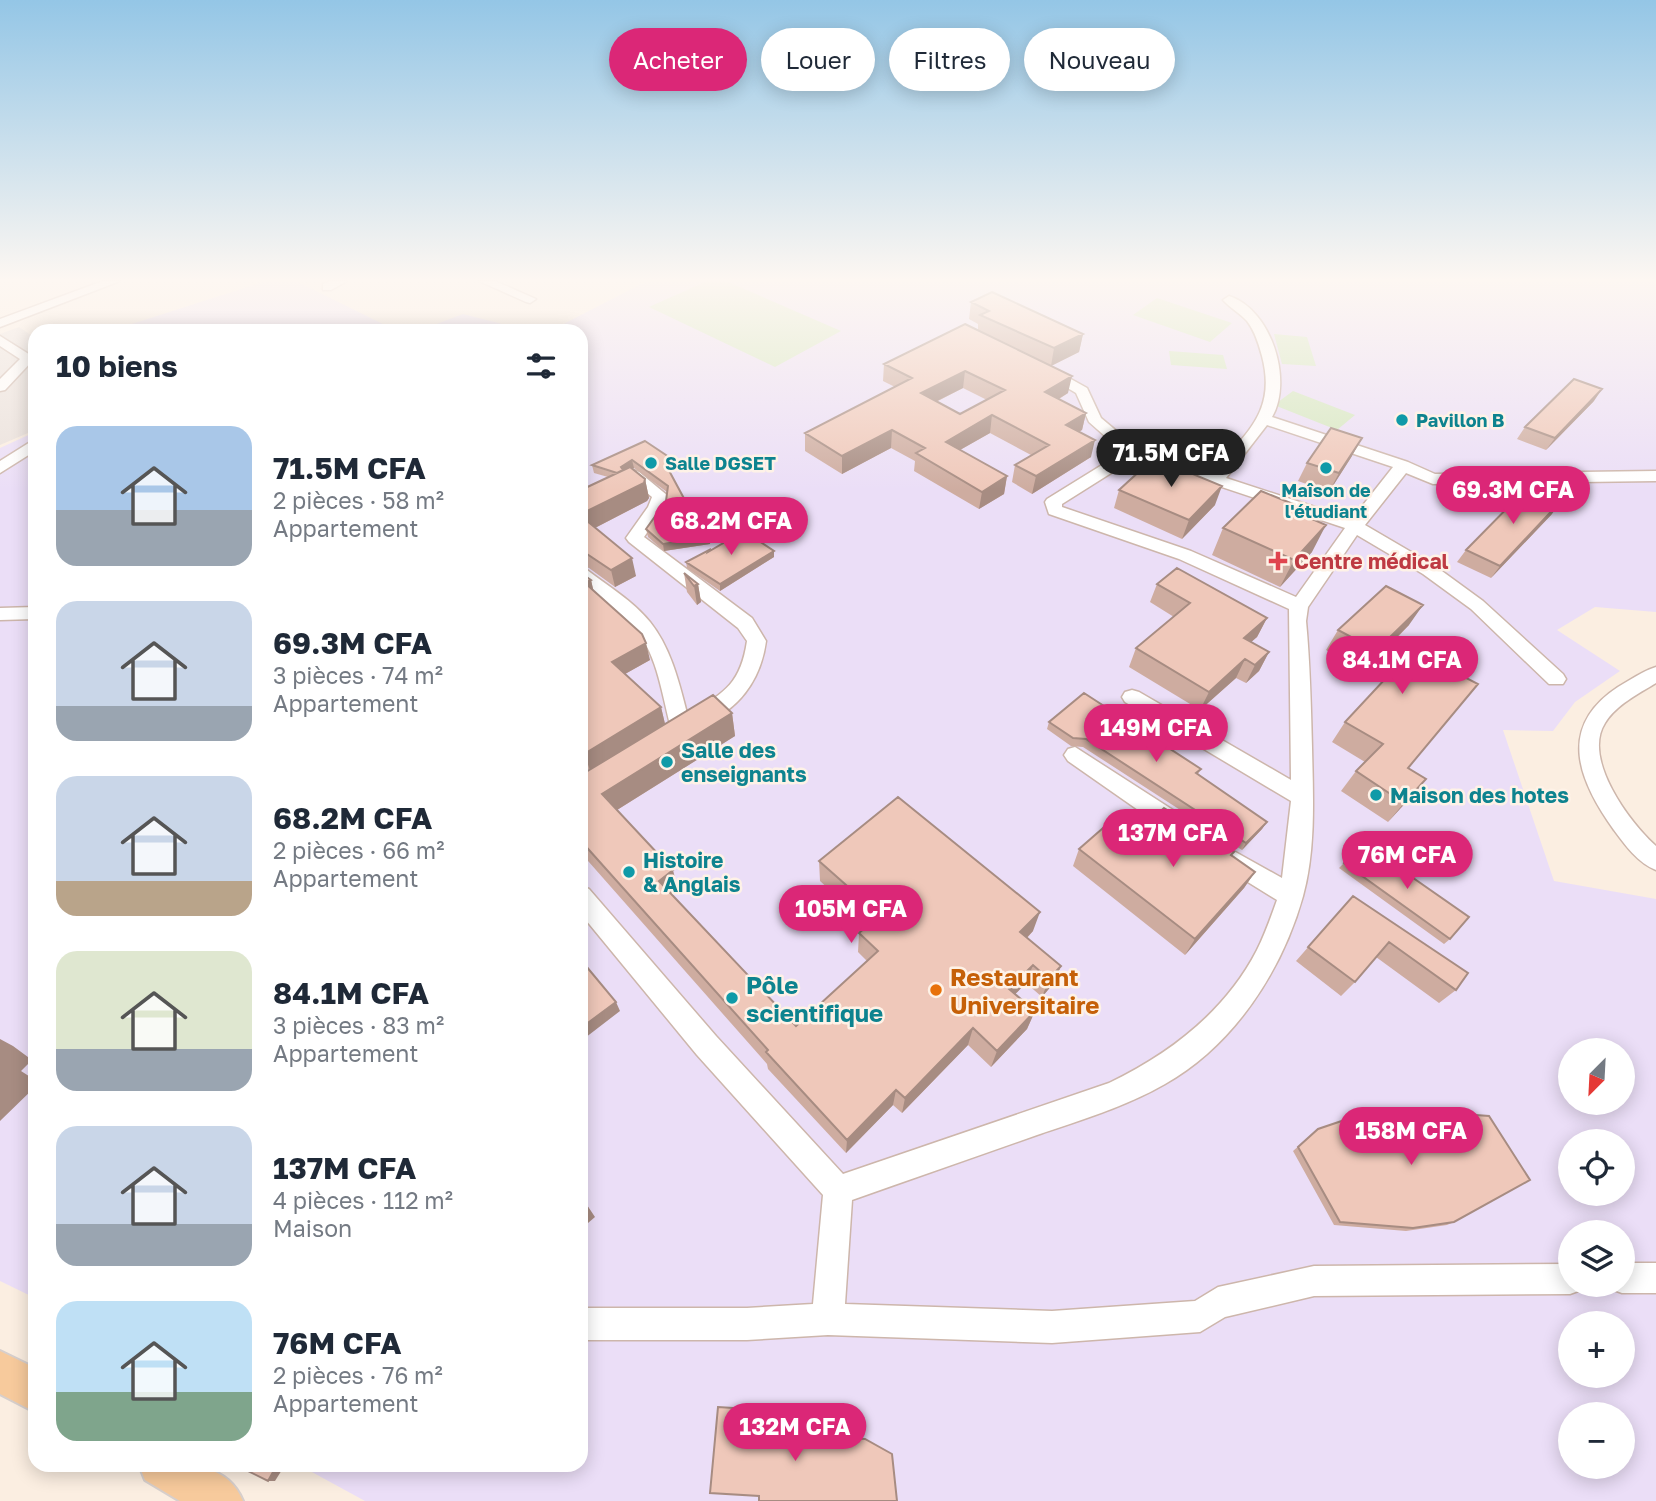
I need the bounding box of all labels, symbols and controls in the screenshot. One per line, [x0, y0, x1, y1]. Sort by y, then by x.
chip: Acheter [609, 28, 747, 91]
chip: Louer [761, 28, 875, 91]
chip: Filtres [889, 28, 1010, 91]
chip: Nouveau [1024, 28, 1175, 91]
icon: filters [522, 347, 560, 385]
text: 10 biens [56, 348, 178, 384]
place label: Pavillon B [1416, 409, 1505, 431]
marker: Pavillon B [1394, 412, 1410, 428]
pin: 71.5M CFA [1091, 430, 1251, 489]
text: 71.5M CFA [1112, 438, 1230, 466]
text: 71.5M CFA [273, 450, 426, 486]
place label: Salle DGSET [665, 452, 776, 474]
icon: home [112, 454, 196, 538]
marker: Salle DGSET [643, 455, 659, 471]
marker: Maîson de l'étudiant [1318, 460, 1334, 476]
pin: 69.3M CFA [1433, 466, 1593, 526]
text: 69.3M CFA [1452, 475, 1574, 503]
place label: Maîson de l'étudiant [1281, 479, 1371, 522]
text: 2 pièces · 58 m² [273, 486, 444, 514]
pin: 68.2M CFA [651, 498, 811, 557]
text: 68.2M CFA [670, 506, 792, 534]
text: Appartement [273, 514, 418, 542]
place label: Centre médical [1294, 548, 1449, 574]
marker: Centre médical [1268, 551, 1288, 571]
text: 69.3M CFA [273, 625, 432, 661]
icon: home [112, 629, 196, 713]
pin: 84.1M CFA [1322, 636, 1482, 696]
text: 84.1M CFA [1342, 645, 1462, 673]
text: 3 pièces · 74 m² [273, 661, 443, 689]
text: Appartement [273, 689, 418, 717]
pin: 149M CFA [1084, 704, 1228, 764]
text: 149M CFA [1100, 713, 1212, 741]
place label: Salle des enseignants [681, 737, 807, 787]
marker: Salle des enseignants [659, 754, 675, 770]
place label: Maison des hotes [1390, 782, 1569, 808]
marker: Maison des hotes [1368, 787, 1384, 803]
text: 68.2M CFA [273, 800, 432, 836]
icon: home [112, 804, 196, 888]
pin: 137M CFA [1101, 810, 1245, 869]
text: 137M CFA [1118, 818, 1228, 846]
pin: 76M CFA [1342, 832, 1472, 891]
text: 2 pièces · 66 m² [273, 836, 444, 864]
text: 76M CFA [1358, 840, 1456, 868]
place label: Histoire & Anglais [643, 847, 741, 897]
text: Appartement [273, 864, 418, 892]
marker: Histoire & Anglais [621, 864, 637, 880]
pin: 105M CFA [779, 886, 923, 945]
text: 105M CFA [795, 894, 907, 922]
place label: Restaurant Universitaire [950, 962, 1099, 1019]
place label: Pôle scientifique [746, 970, 883, 1027]
text: 84.1M CFA [273, 975, 429, 1011]
icon: home [112, 979, 196, 1063]
marker: Restaurant Universitaire [928, 982, 944, 998]
marker: Pôle scientifique [724, 990, 740, 1006]
text: 3 pièces · 83 m² [273, 1011, 444, 1039]
north arrow [1558, 1038, 1634, 1115]
map controls [1558, 1038, 1635, 1479]
text: Appartement [273, 1039, 418, 1067]
pin: 158M CFA [1339, 1108, 1483, 1167]
text: 158M CFA [1355, 1116, 1467, 1144]
button: locate [1558, 1129, 1635, 1206]
text: 137M CFA [273, 1150, 416, 1186]
icon: home [112, 1154, 196, 1238]
text: 4 pièces · 112 m² [273, 1186, 453, 1214]
text: Maison [273, 1214, 352, 1242]
button: layers [1558, 1220, 1635, 1297]
button: + [1558, 1311, 1635, 1388]
text: 76M CFA [273, 1325, 402, 1361]
icon: home [112, 1329, 196, 1413]
text: 2 pièces · 76 m² [273, 1361, 443, 1389]
text: Appartement [273, 1389, 418, 1417]
button: − [1558, 1402, 1635, 1479]
pin: 132M CFA [723, 1404, 867, 1463]
text: 132M CFA [739, 1412, 851, 1440]

